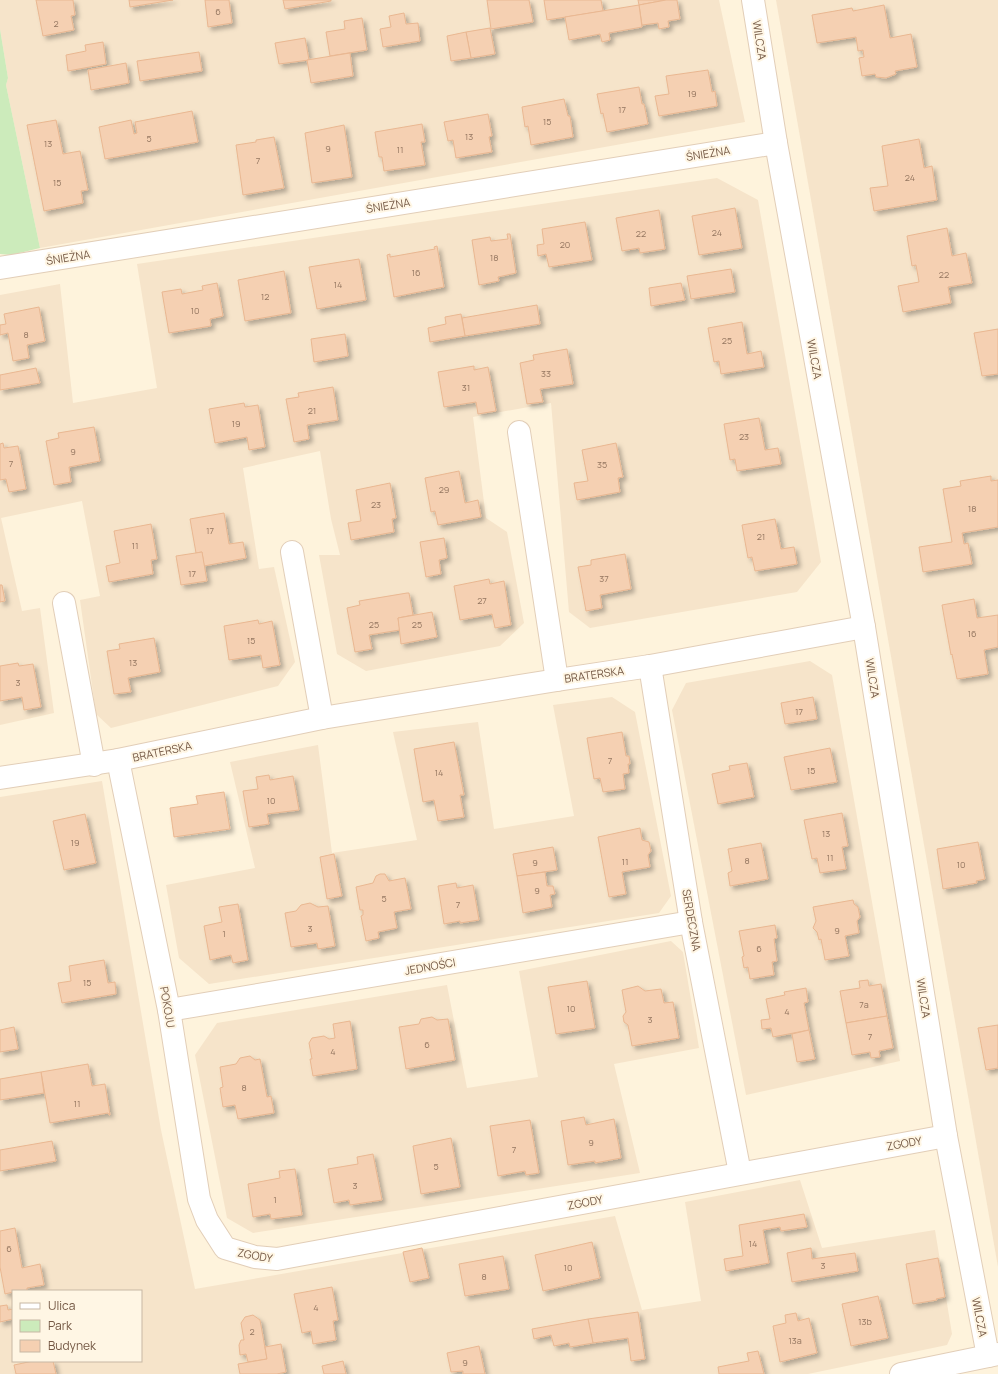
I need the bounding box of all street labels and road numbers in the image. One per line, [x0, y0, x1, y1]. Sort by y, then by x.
street label: WILCZA [749, 19, 771, 61]
street label: ŚNIEŻNA [685, 142, 731, 164]
street label: ŚNIEŻNA [365, 194, 411, 216]
street label: ŚNIEŻNA [45, 246, 91, 268]
street label: WILCZA [804, 338, 826, 380]
street label: WILCZA [862, 657, 884, 699]
street label: BRATERSKA [563, 662, 625, 686]
street label: BRATERSKA [131, 737, 193, 765]
street label: SERDECZNA [679, 888, 705, 952]
street label: JEDNOŚCI [403, 954, 457, 978]
street label: WILCZA [913, 977, 935, 1019]
street label: POKOJU [157, 985, 179, 1029]
street label: ZGODY [885, 1132, 924, 1153]
street label: ZGODY [566, 1191, 605, 1213]
street label: ZGODY [236, 1245, 275, 1266]
street label: WILCZA [969, 1296, 991, 1338]

